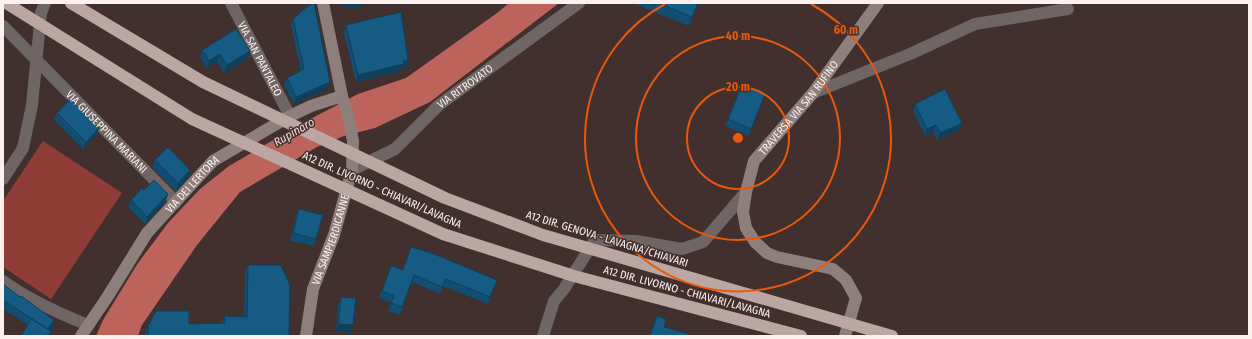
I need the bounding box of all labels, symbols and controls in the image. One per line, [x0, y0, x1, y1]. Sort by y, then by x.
street label: VIA SAN PANTALEO [235, 19, 285, 98]
text: 60 m [834, 23, 858, 37]
text: 40 m [726, 29, 750, 43]
street label: TRAVERSA VIA SAN RUFINO [756, 58, 841, 158]
street label: VIA RITROVATO [434, 61, 495, 111]
text: 20 m [725, 80, 750, 94]
street label: VIA GIUSEPPINA MARIANI [63, 88, 150, 176]
water label: Rupinaro [271, 115, 317, 149]
centre of rings [731, 131, 745, 145]
street label: A12 DIR. LIVORNO - CHIAVARI/LAVAGNA [301, 149, 464, 231]
street label: VIA DEI LERTORA [163, 152, 221, 215]
street label: VIA SAMPIERDICANNE [309, 193, 351, 287]
street label: A12 DIR. GENOVA - LAVAGNA/CHIAVARI [524, 208, 690, 270]
street label: A12 DIR. LIVORNO - CHIAVARI/LAVAGNA [602, 263, 772, 321]

